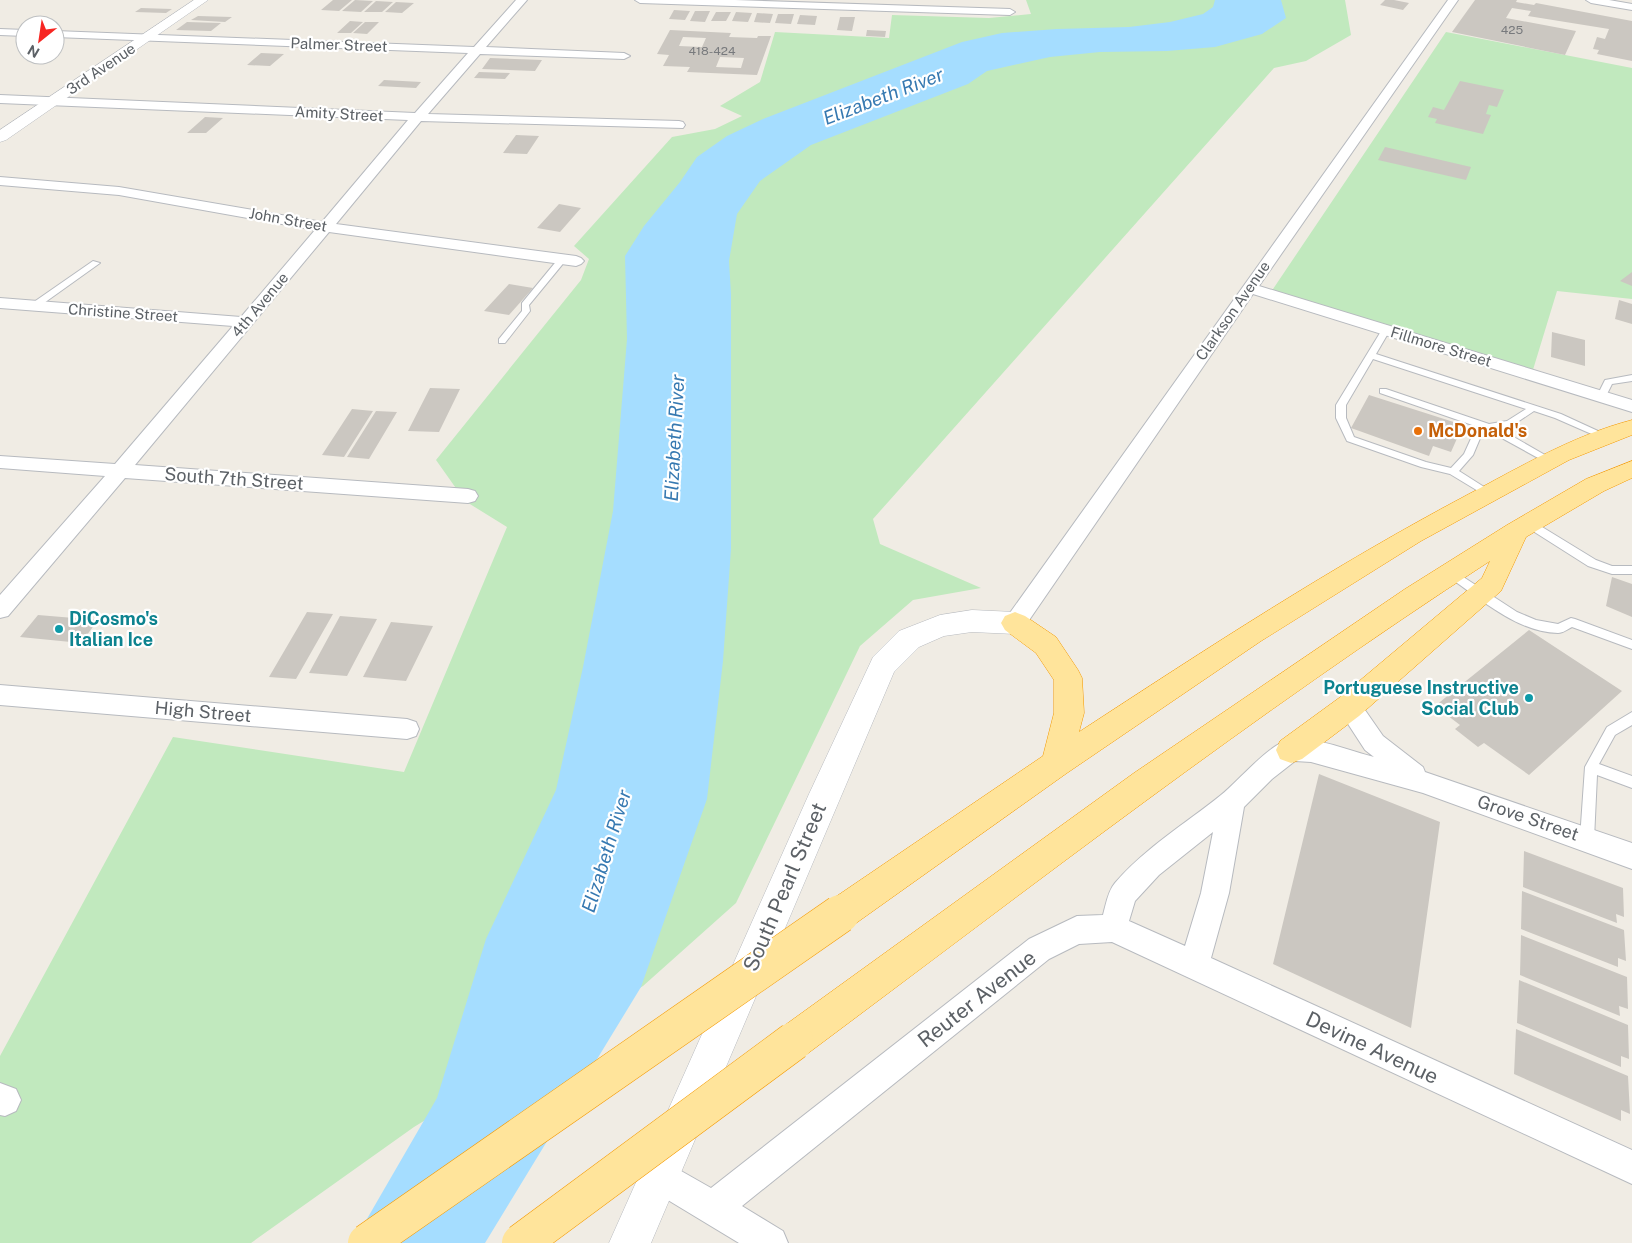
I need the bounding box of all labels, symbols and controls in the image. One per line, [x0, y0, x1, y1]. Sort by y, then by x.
north arrow [15, 15, 65, 65]
house number: 425 [1501, 23, 1523, 37]
street label: Palmer Street [290, 34, 388, 55]
street label: 3rd Avenue [63, 39, 138, 98]
text: N [25, 42, 42, 61]
house number: 418-424 [689, 44, 736, 58]
water label: Elizabeth River [820, 63, 947, 129]
street label: Amity Street [294, 103, 384, 124]
street label: John Street [248, 204, 329, 235]
street label: Clarkson Avenue [1192, 258, 1273, 364]
street label: 4th Avenue [228, 269, 292, 340]
street label: Christine Street [68, 300, 179, 325]
street label: Fillmore Street [1389, 323, 1494, 370]
water label: Elizabeth River [660, 373, 688, 502]
place label: McDonald's [1428, 420, 1527, 441]
marker: McDonald's [1412, 425, 1424, 437]
street label: South 7th Street [164, 463, 304, 494]
place label: DiCosmo's Italian Ice [69, 608, 158, 650]
marker: DiCosmo's Italian Ice [53, 623, 65, 635]
place label: Portuguese Instructive Social Club [1323, 677, 1519, 719]
marker: Portuguese Instructive Social Club [1523, 692, 1535, 704]
street label: High Street [154, 697, 252, 726]
water label: Elizabeth River [577, 786, 635, 915]
street label: Grove Street [1475, 790, 1582, 845]
street label: South Pearl Street [738, 799, 831, 975]
street label: Reuter Avenue [913, 945, 1041, 1053]
street label: Devine Avenue [1302, 1006, 1442, 1089]

